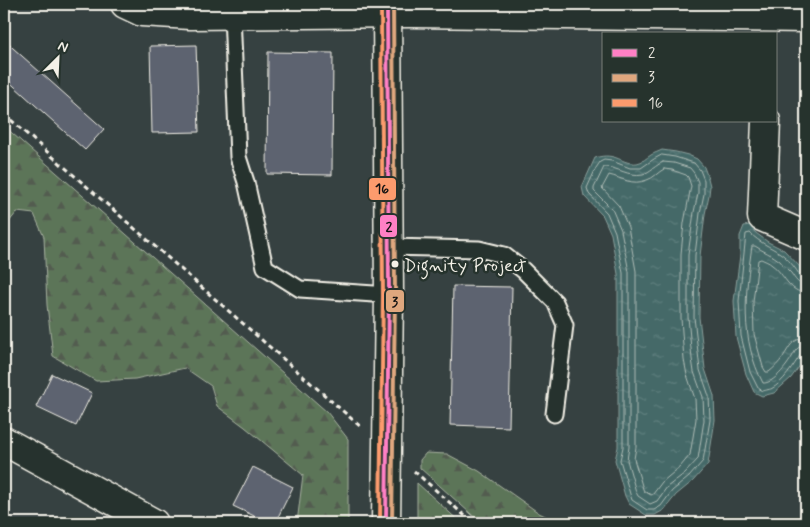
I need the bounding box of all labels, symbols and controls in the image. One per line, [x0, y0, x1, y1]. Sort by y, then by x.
north arrow [32, 32, 82, 82]
legend [602, 32, 778, 122]
text: N [55, 37, 71, 57]
text: 2 [648, 44, 655, 64]
text: 3 [648, 68, 655, 88]
text: 16 [648, 94, 663, 114]
line badge: 16 [368, 177, 397, 201]
text: 16 [375, 180, 389, 198]
line badge: 2 [379, 214, 398, 238]
text: 2 [386, 218, 393, 236]
place label: Dignity Project [404, 254, 527, 280]
marker: Dignity Project [390, 259, 400, 269]
line badge: 3 [385, 289, 405, 313]
text: 3 [392, 293, 399, 311]

